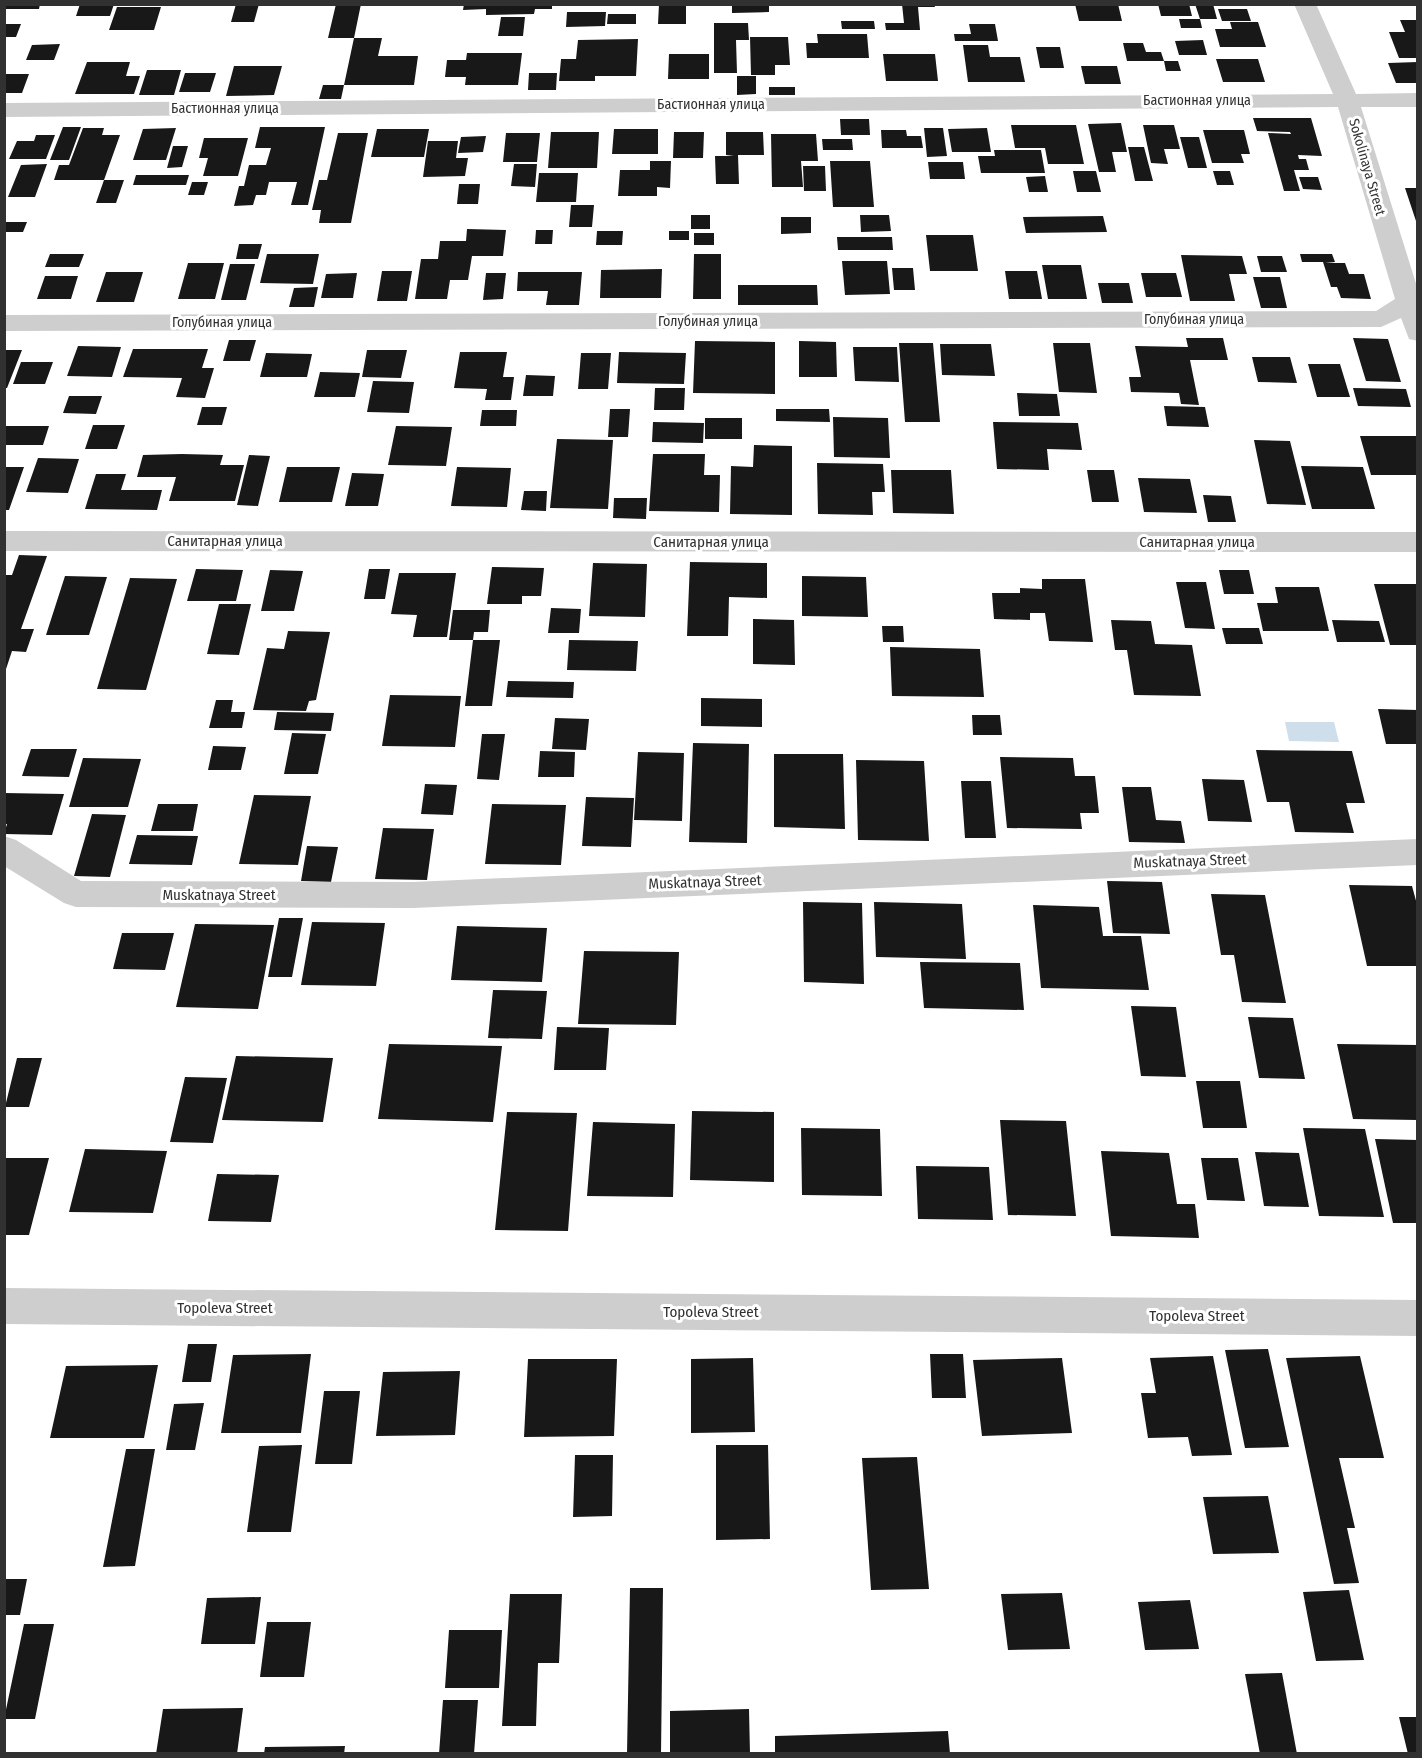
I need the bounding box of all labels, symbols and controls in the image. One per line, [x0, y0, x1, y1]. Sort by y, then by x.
street label: Бастионная улица [1143, 92, 1251, 109]
street label: Бастионная улица [657, 96, 765, 113]
street label: Бастионная улица [171, 100, 279, 117]
street label: Sokolinaya Street [1345, 117, 1389, 218]
street label: Голубиная улица [1144, 311, 1244, 328]
street label: Голубиная улица [658, 313, 758, 330]
street label: Голубиная улица [172, 314, 272, 331]
street label: Санитарная улица [167, 532, 283, 550]
street label: Санитарная улица [653, 533, 769, 551]
street label: Санитарная улица [1139, 533, 1255, 551]
street label: Muskatnaya Street [1133, 850, 1247, 872]
street label: Muskatnaya Street [648, 871, 762, 893]
street label: Muskatnaya Street [162, 886, 276, 904]
street label: Topoleva Street [177, 1299, 273, 1317]
street label: Topoleva Street [663, 1303, 759, 1321]
street label: Topoleva Street [1149, 1307, 1245, 1325]

